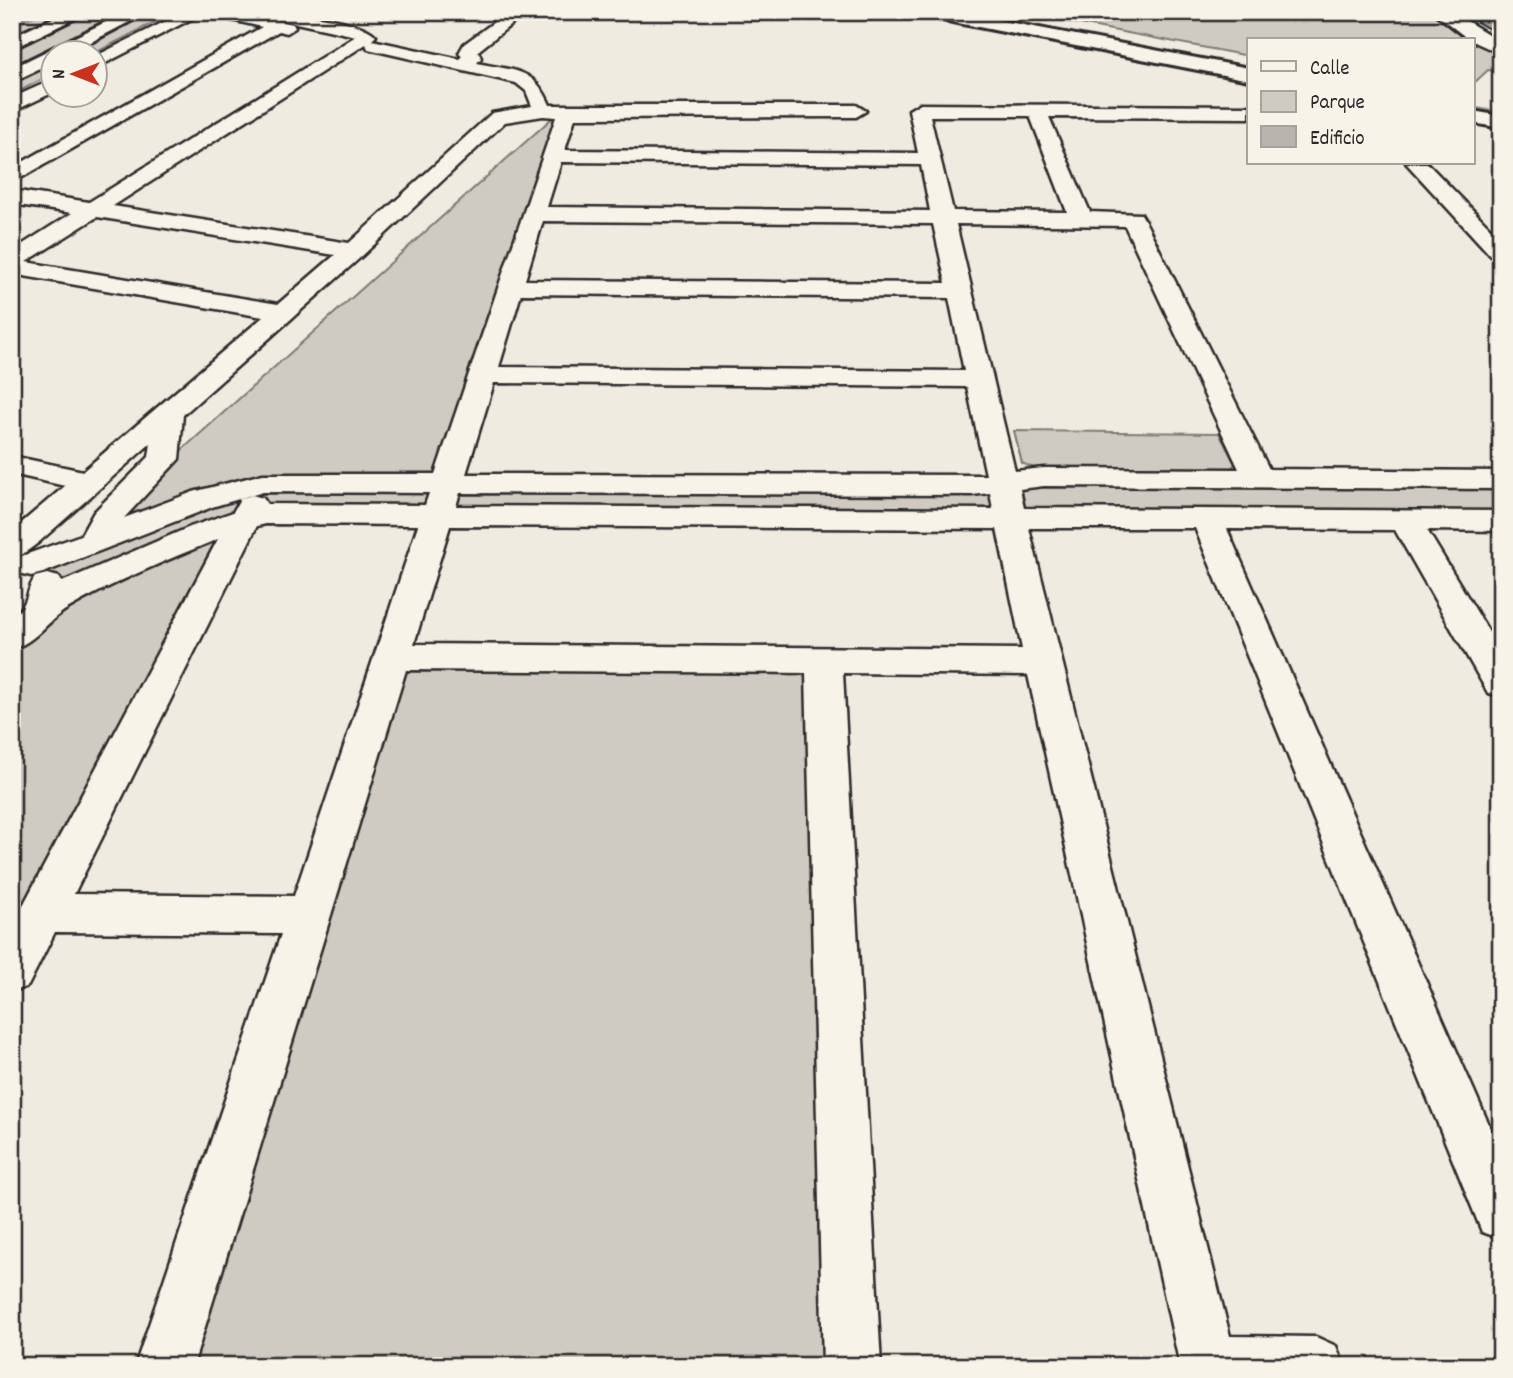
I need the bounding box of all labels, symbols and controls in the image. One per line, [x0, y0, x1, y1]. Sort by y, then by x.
north arrow [38, 38, 108, 108]
legend [1247, 38, 1474, 164]
text: Calle [1310, 55, 1349, 85]
text: N [47, 69, 74, 79]
text: Parque [1310, 89, 1365, 119]
text: Edificio [1310, 125, 1365, 155]

